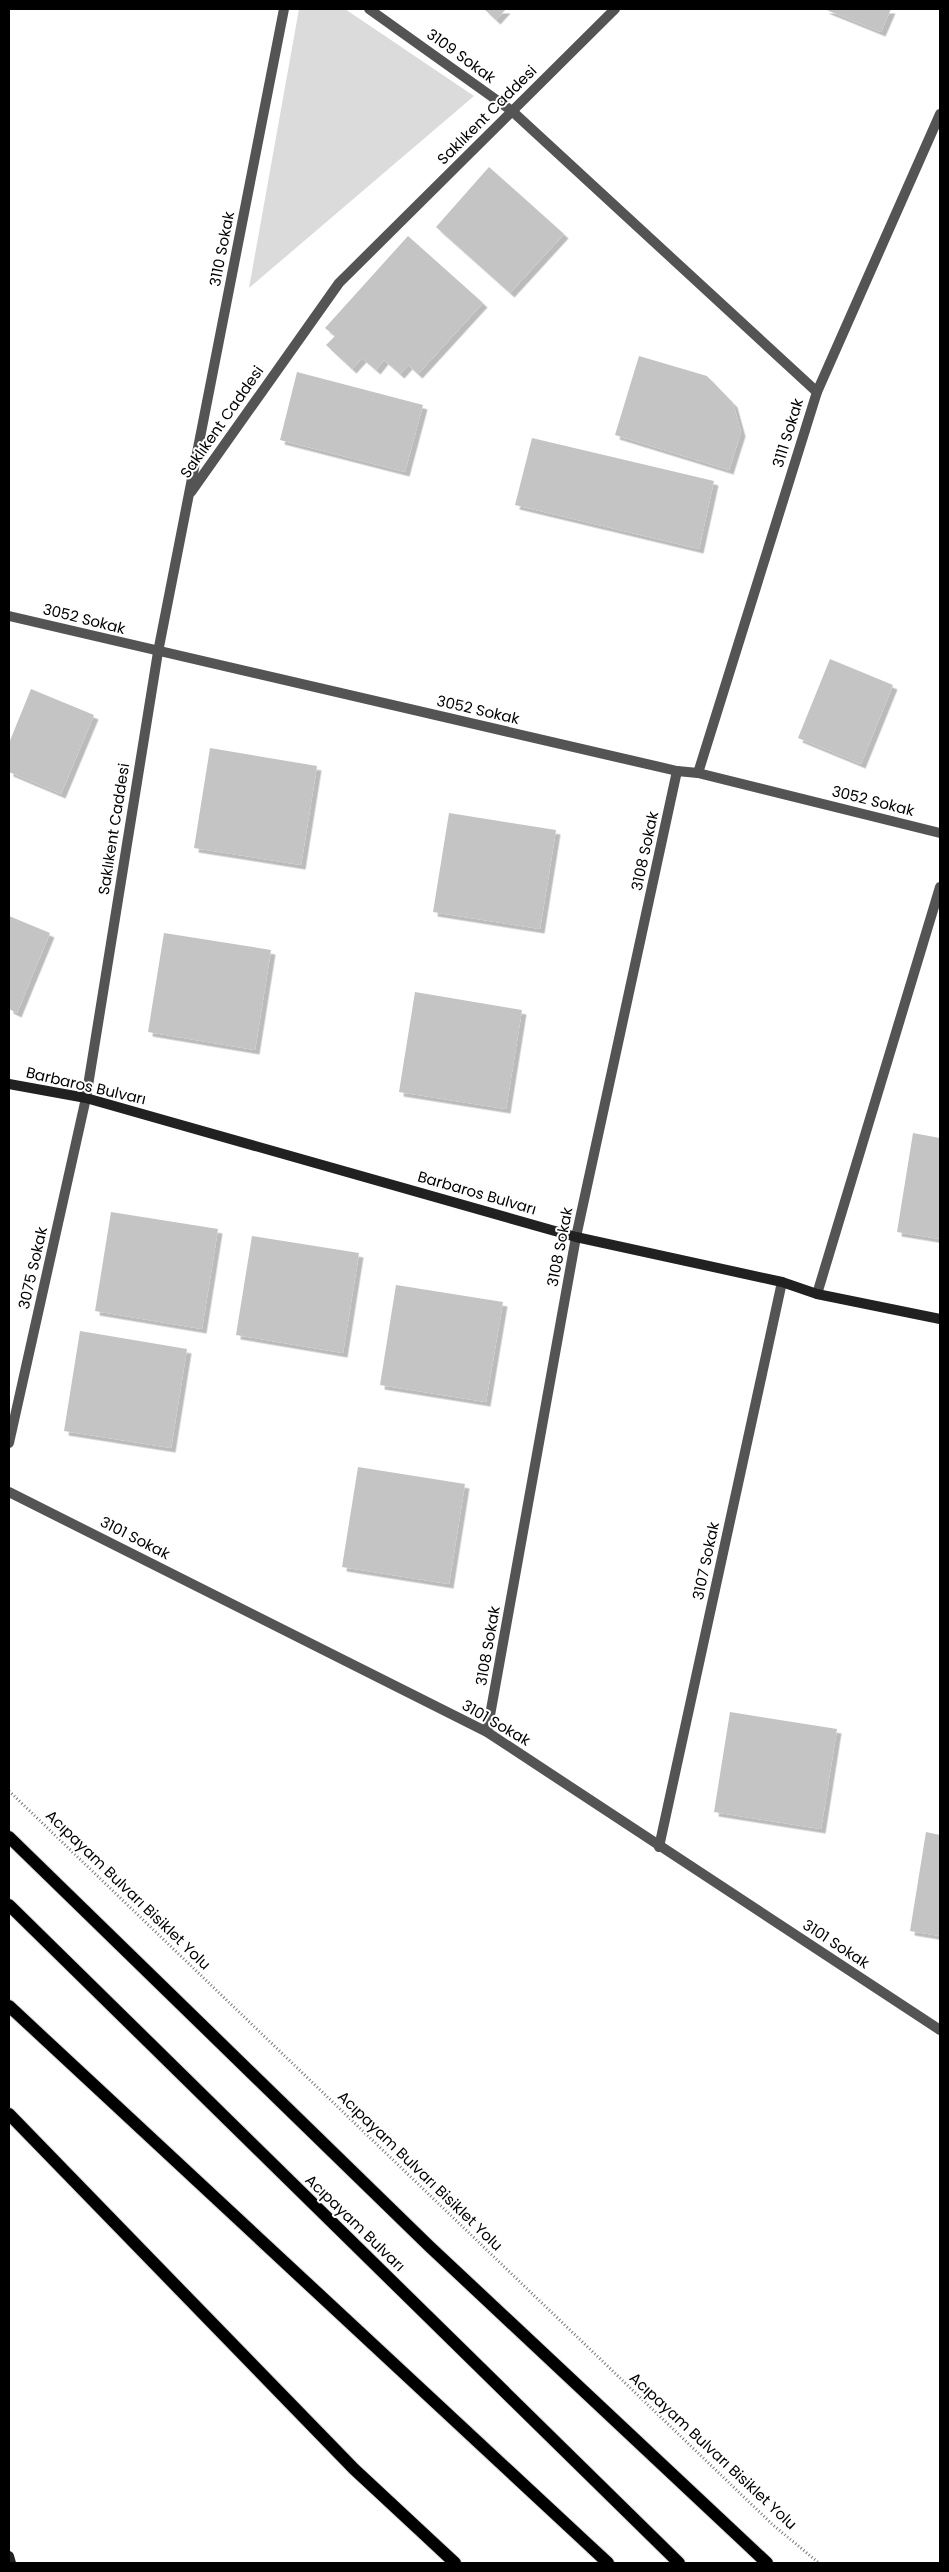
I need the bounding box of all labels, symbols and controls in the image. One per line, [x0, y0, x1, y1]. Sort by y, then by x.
street label: 3109 Sokak [423, 23, 500, 88]
street label: Saklıkent Caddesi [432, 60, 541, 169]
street label: 3110 Sokak [204, 209, 239, 288]
street label: Saklıkent Caddesi [175, 361, 268, 482]
street label: 3111 Sokak [767, 395, 808, 470]
street label: 3052 Sokak [41, 598, 128, 639]
street label: 3052 Sokak [435, 690, 522, 729]
street label: Saklıkent Caddesi [93, 762, 134, 896]
street label: 3052 Sokak [830, 780, 917, 821]
street label: 3108 Sokak [626, 809, 663, 892]
street label: Barbaros Bulvarı [24, 1061, 148, 1110]
street label: Barbaros Bulvarı [415, 1166, 539, 1220]
street label: 3108 Sokak [542, 1205, 578, 1288]
street label: 3075 Sokak [13, 1224, 52, 1311]
street label: 3101 Sokak [97, 1511, 174, 1564]
street label: 3107 Sokak [687, 1520, 724, 1602]
street label: 3108 Sokak [470, 1604, 505, 1687]
street label: 3101 Sokak [458, 1695, 535, 1751]
street label: Acıpayam Bulvarı Bisiklet Yolu [41, 1805, 215, 1974]
street label: 3101 Sokak [799, 1914, 874, 1973]
street label: Acıpayam Bulvarı Bisiklet Yolu [334, 2087, 506, 2255]
street label: Acıpayam Bulvarı [301, 2171, 409, 2275]
street label: Acıpayam Bulvarı Bisiklet Yolu [625, 2367, 802, 2534]

